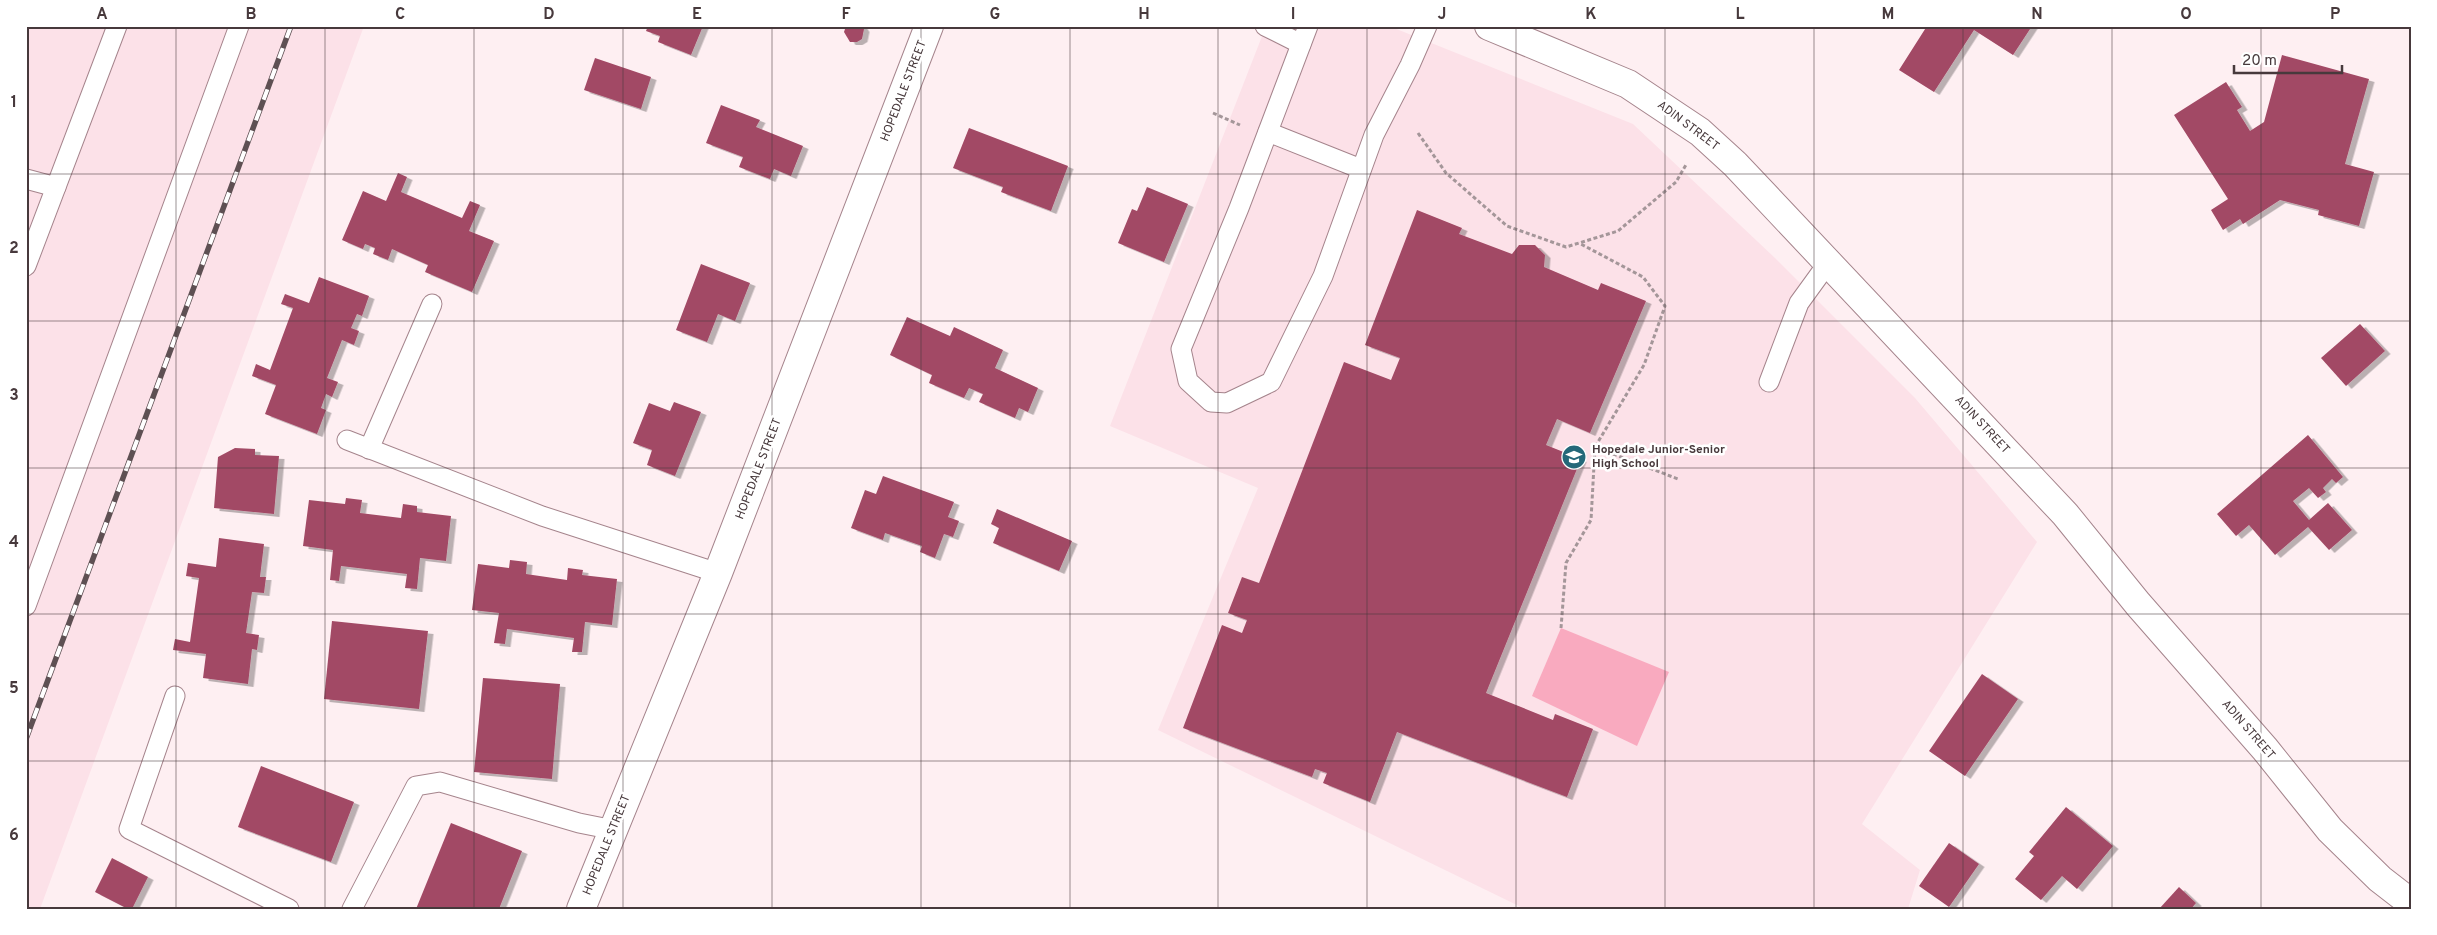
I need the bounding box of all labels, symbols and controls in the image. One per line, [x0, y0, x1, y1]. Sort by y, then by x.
text: A [96, 5, 108, 25]
text: B [245, 5, 257, 25]
text: C [395, 5, 405, 25]
text: D [543, 5, 555, 25]
text: E [692, 5, 702, 25]
text: F [841, 5, 851, 25]
text: G [990, 5, 1000, 25]
text: H [1138, 5, 1150, 25]
text: I [1291, 5, 1295, 25]
text: J [1438, 5, 1446, 25]
text: K [1585, 5, 1597, 25]
text: L [1735, 5, 1745, 25]
text: M [1882, 5, 1894, 25]
text: N [2031, 5, 2043, 25]
text: O [2180, 5, 2192, 25]
text: P [2330, 5, 2340, 25]
street label: HOPEDALE STREET [877, 38, 931, 144]
scale bar [2234, 42, 2342, 74]
text: 20 m [2242, 52, 2277, 71]
text: 1 [11, 93, 17, 113]
street label: ADIN STREET [1654, 97, 1722, 155]
text: 2 [9, 239, 19, 259]
text: 3 [9, 386, 19, 406]
street label: ADIN STREET [1951, 393, 2013, 457]
street label: HOPEDALE STREET [732, 416, 786, 522]
place label: Hopedale Junior-Senior High School [1592, 442, 1725, 472]
school or university icon: Hopedale Junior-Senior High School [1561, 444, 1587, 470]
text: 4 [9, 533, 19, 553]
text: 5 [9, 679, 19, 699]
street label: ADIN STREET [2218, 697, 2278, 763]
street label: HOPEDALE STREET [580, 792, 634, 898]
text: 6 [9, 826, 19, 846]

